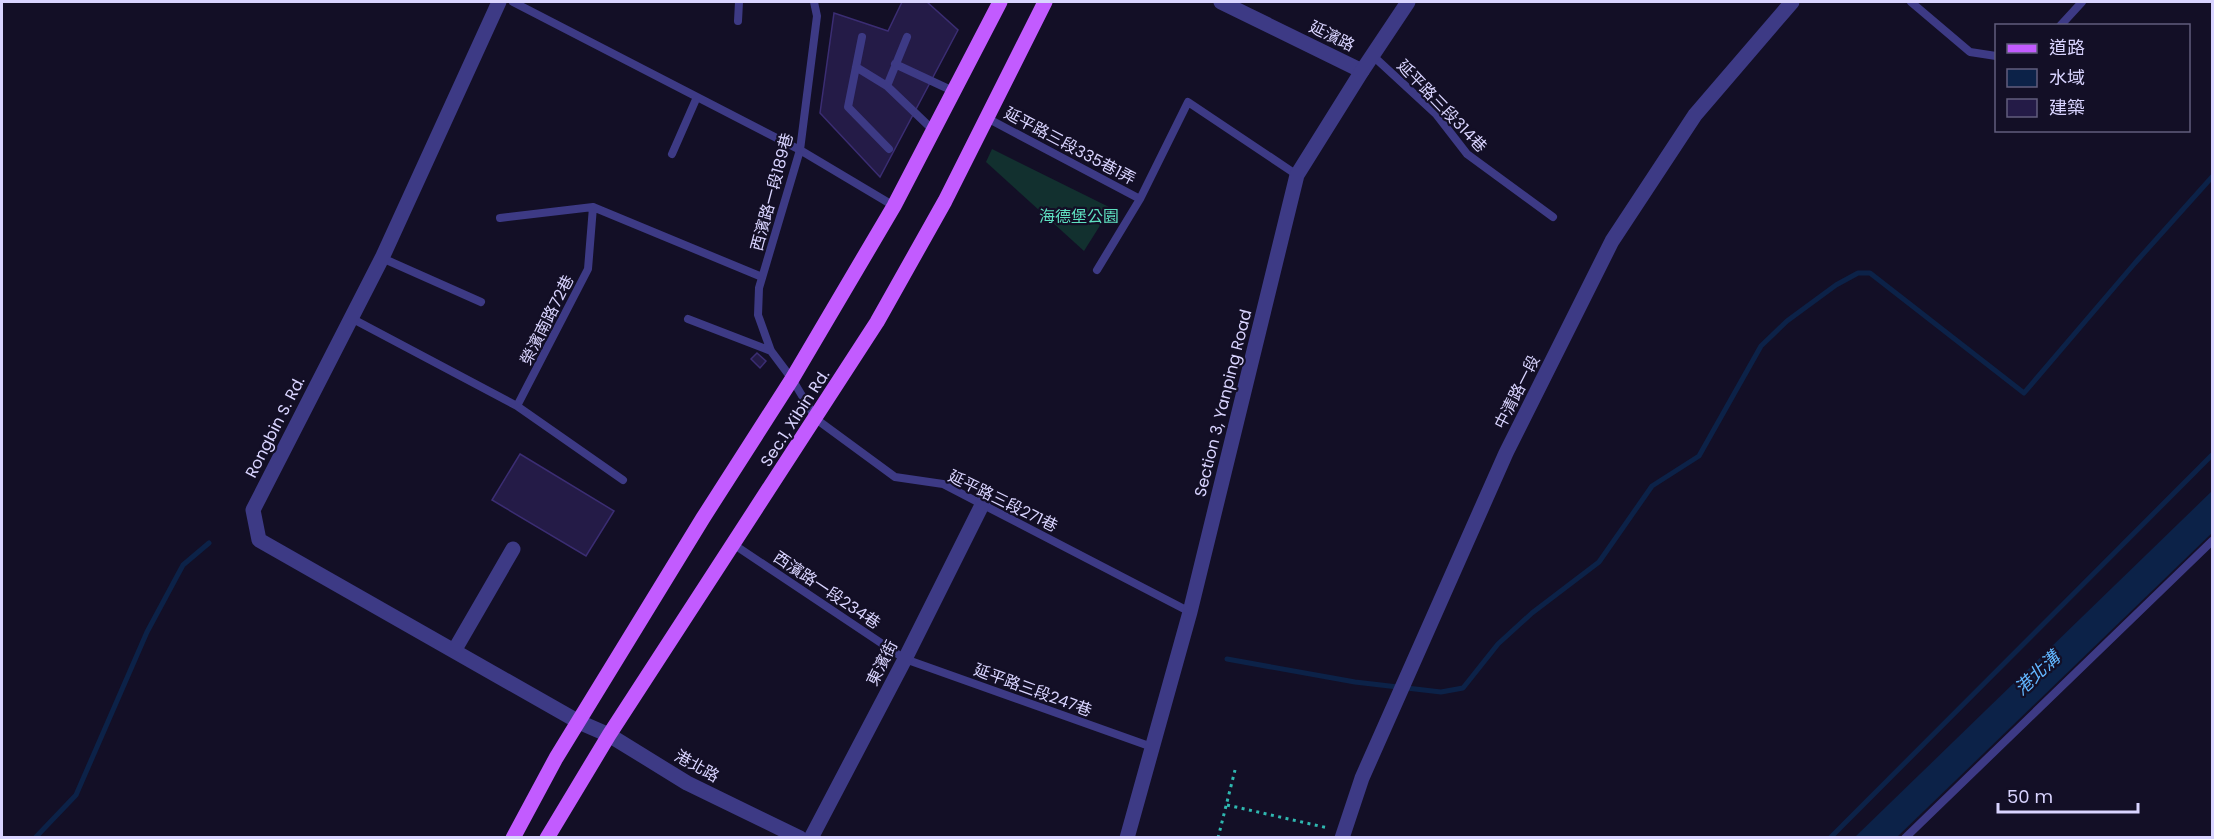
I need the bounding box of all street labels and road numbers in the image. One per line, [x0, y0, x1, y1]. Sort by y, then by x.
street label: 延濱路 [1305, 15, 1359, 57]
street label: 延平路三段314巷 [1392, 55, 1492, 157]
street label: 延平路三段335巷1弄 [1000, 102, 1140, 190]
street label: 西濱路一段189巷 [745, 130, 799, 254]
street label: 榮濱南路72巷 [515, 271, 579, 369]
street label: Section 3, Yanping Road [1189, 307, 1257, 499]
street label: 中清路一段 [1489, 351, 1545, 433]
street label: Sec.1, Xibin Rd. [755, 365, 835, 471]
street label: Rongbin S. Rd. [240, 372, 310, 482]
street label: 延平路三段271巷 [944, 465, 1062, 537]
street label: 西濱路一段234巷 [769, 546, 885, 634]
street label: 東濱街 [861, 636, 903, 690]
street label: 延平路三段247巷 [971, 658, 1095, 722]
street label: 港北路 [670, 744, 724, 788]

